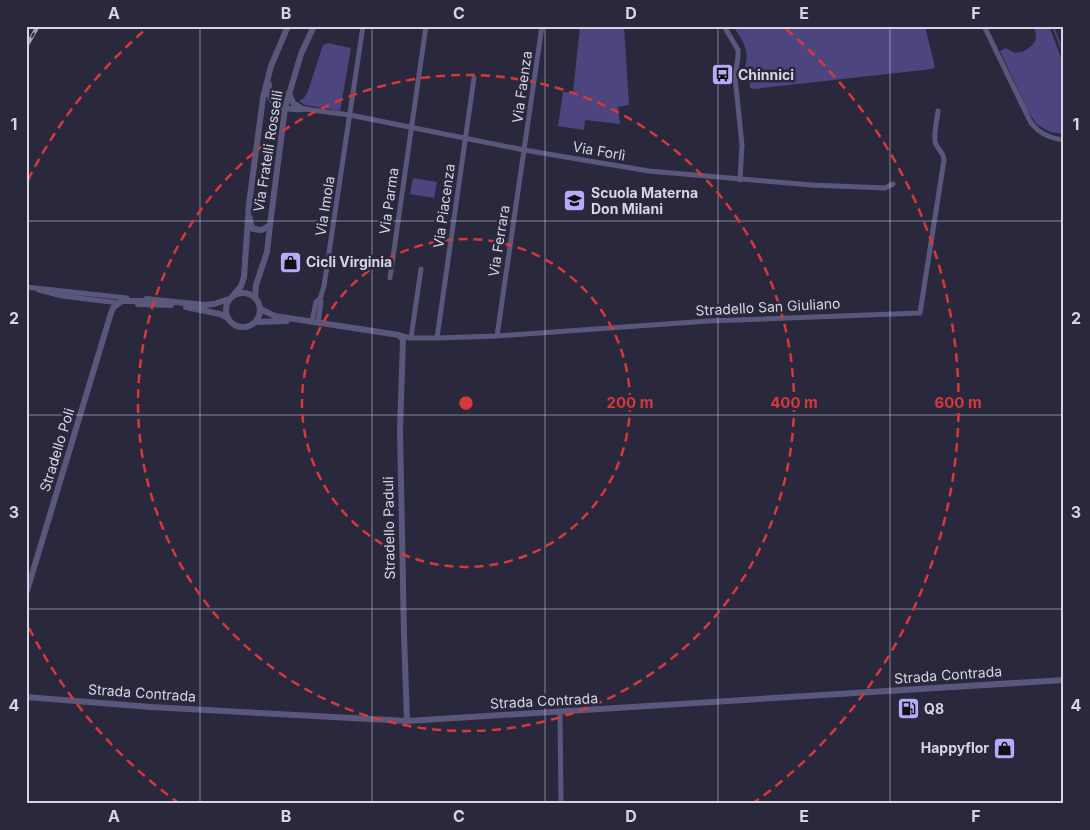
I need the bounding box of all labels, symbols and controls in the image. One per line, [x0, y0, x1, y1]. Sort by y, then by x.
text: A [108, 3, 120, 23]
text: B [281, 3, 291, 23]
text: C [453, 3, 465, 23]
text: D [625, 3, 637, 23]
text: E [799, 3, 809, 23]
text: F [971, 3, 981, 23]
street label: Via Faenza [508, 50, 535, 124]
bus stop icon: Chinnici [710, 63, 734, 87]
place label: Chinnici [738, 66, 794, 83]
street label: Via Fratelli Rosselli [249, 89, 286, 213]
text: 1 [11, 114, 17, 134]
text: 1 [1073, 114, 1079, 134]
street label: Via Forlì [571, 138, 627, 164]
street label: Via Piacenza [429, 163, 458, 249]
street label: Via Parma [375, 166, 402, 235]
street label: Via Imola [311, 175, 338, 237]
place label: Scuola Materna Don Milani [591, 184, 698, 217]
school or university icon: Scuola Materna Don Milani [563, 189, 587, 213]
street label: Via Ferrara [484, 204, 513, 278]
shop icon: Cicli Virginia [278, 250, 302, 274]
place label: Cicli Virginia [306, 253, 392, 270]
street label: Stradello San Giuliano [695, 294, 841, 319]
text: 2 [9, 308, 19, 328]
text: 2 [1071, 308, 1081, 328]
text: 200 m [607, 393, 653, 412]
text: 400 m [770, 393, 818, 412]
text: 600 m [934, 393, 982, 412]
centre of rings [457, 394, 475, 412]
street label: Stradello Poli [36, 406, 77, 494]
street label: Stradello Paduli [379, 476, 398, 580]
text: 3 [9, 502, 19, 522]
text: 3 [1071, 502, 1081, 522]
street label: Strada Contrada [893, 662, 1002, 687]
street label: Strada Contrada [88, 680, 197, 705]
street label: Strada Contrada [490, 689, 598, 712]
text: 4 [9, 695, 20, 715]
text: 4 [1071, 695, 1082, 715]
fuel station icon: Q8 [896, 697, 920, 721]
place label: Q8 [924, 700, 944, 717]
shop icon: Happyflor [993, 736, 1017, 760]
place label: Happyflor [921, 739, 989, 756]
text: A [108, 806, 120, 826]
text: B [281, 806, 291, 826]
text: C [453, 806, 465, 826]
text: D [625, 806, 637, 826]
text: E [799, 806, 809, 826]
text: F [971, 806, 981, 826]

